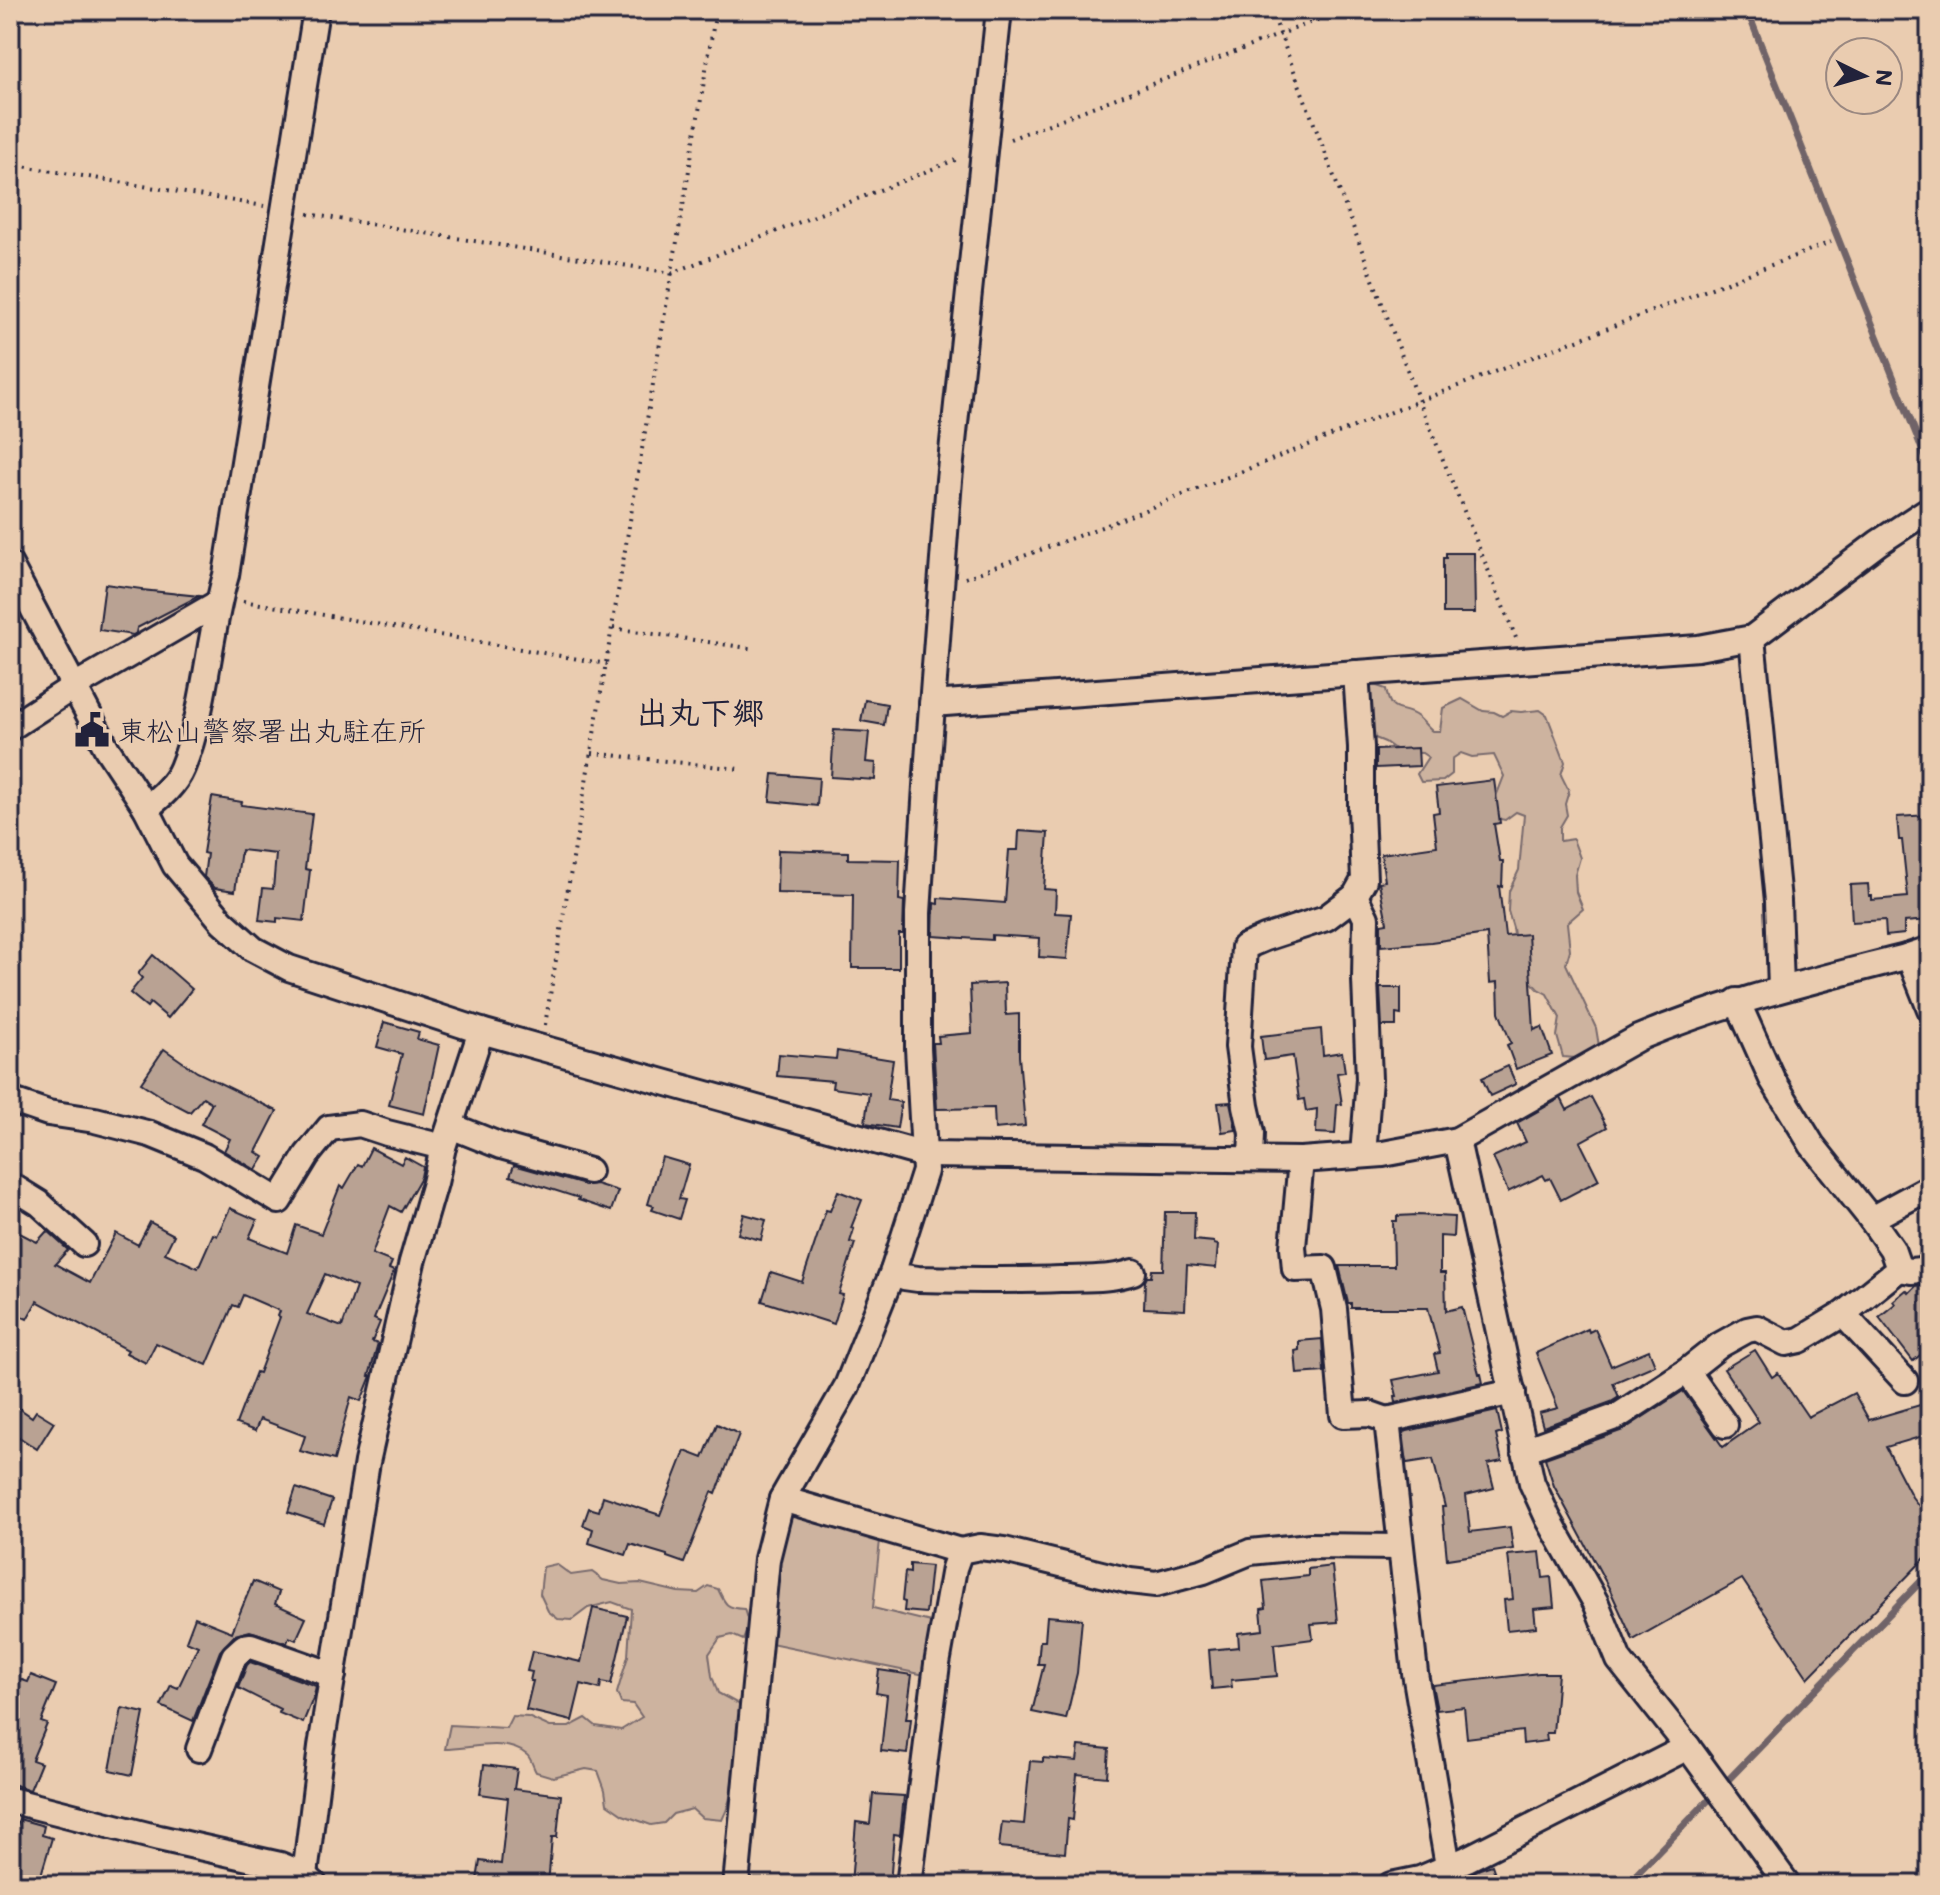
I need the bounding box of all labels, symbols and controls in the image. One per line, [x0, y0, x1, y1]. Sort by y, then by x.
north arrow [1824, 36, 1904, 116]
text: N [1869, 68, 1900, 87]
district label: 出丸下郷 [636, 690, 764, 732]
public building icon: 東松山警察署出丸駐在所 [73, 711, 111, 749]
place label: 東松山警察署出丸駐在所 [118, 712, 426, 748]

